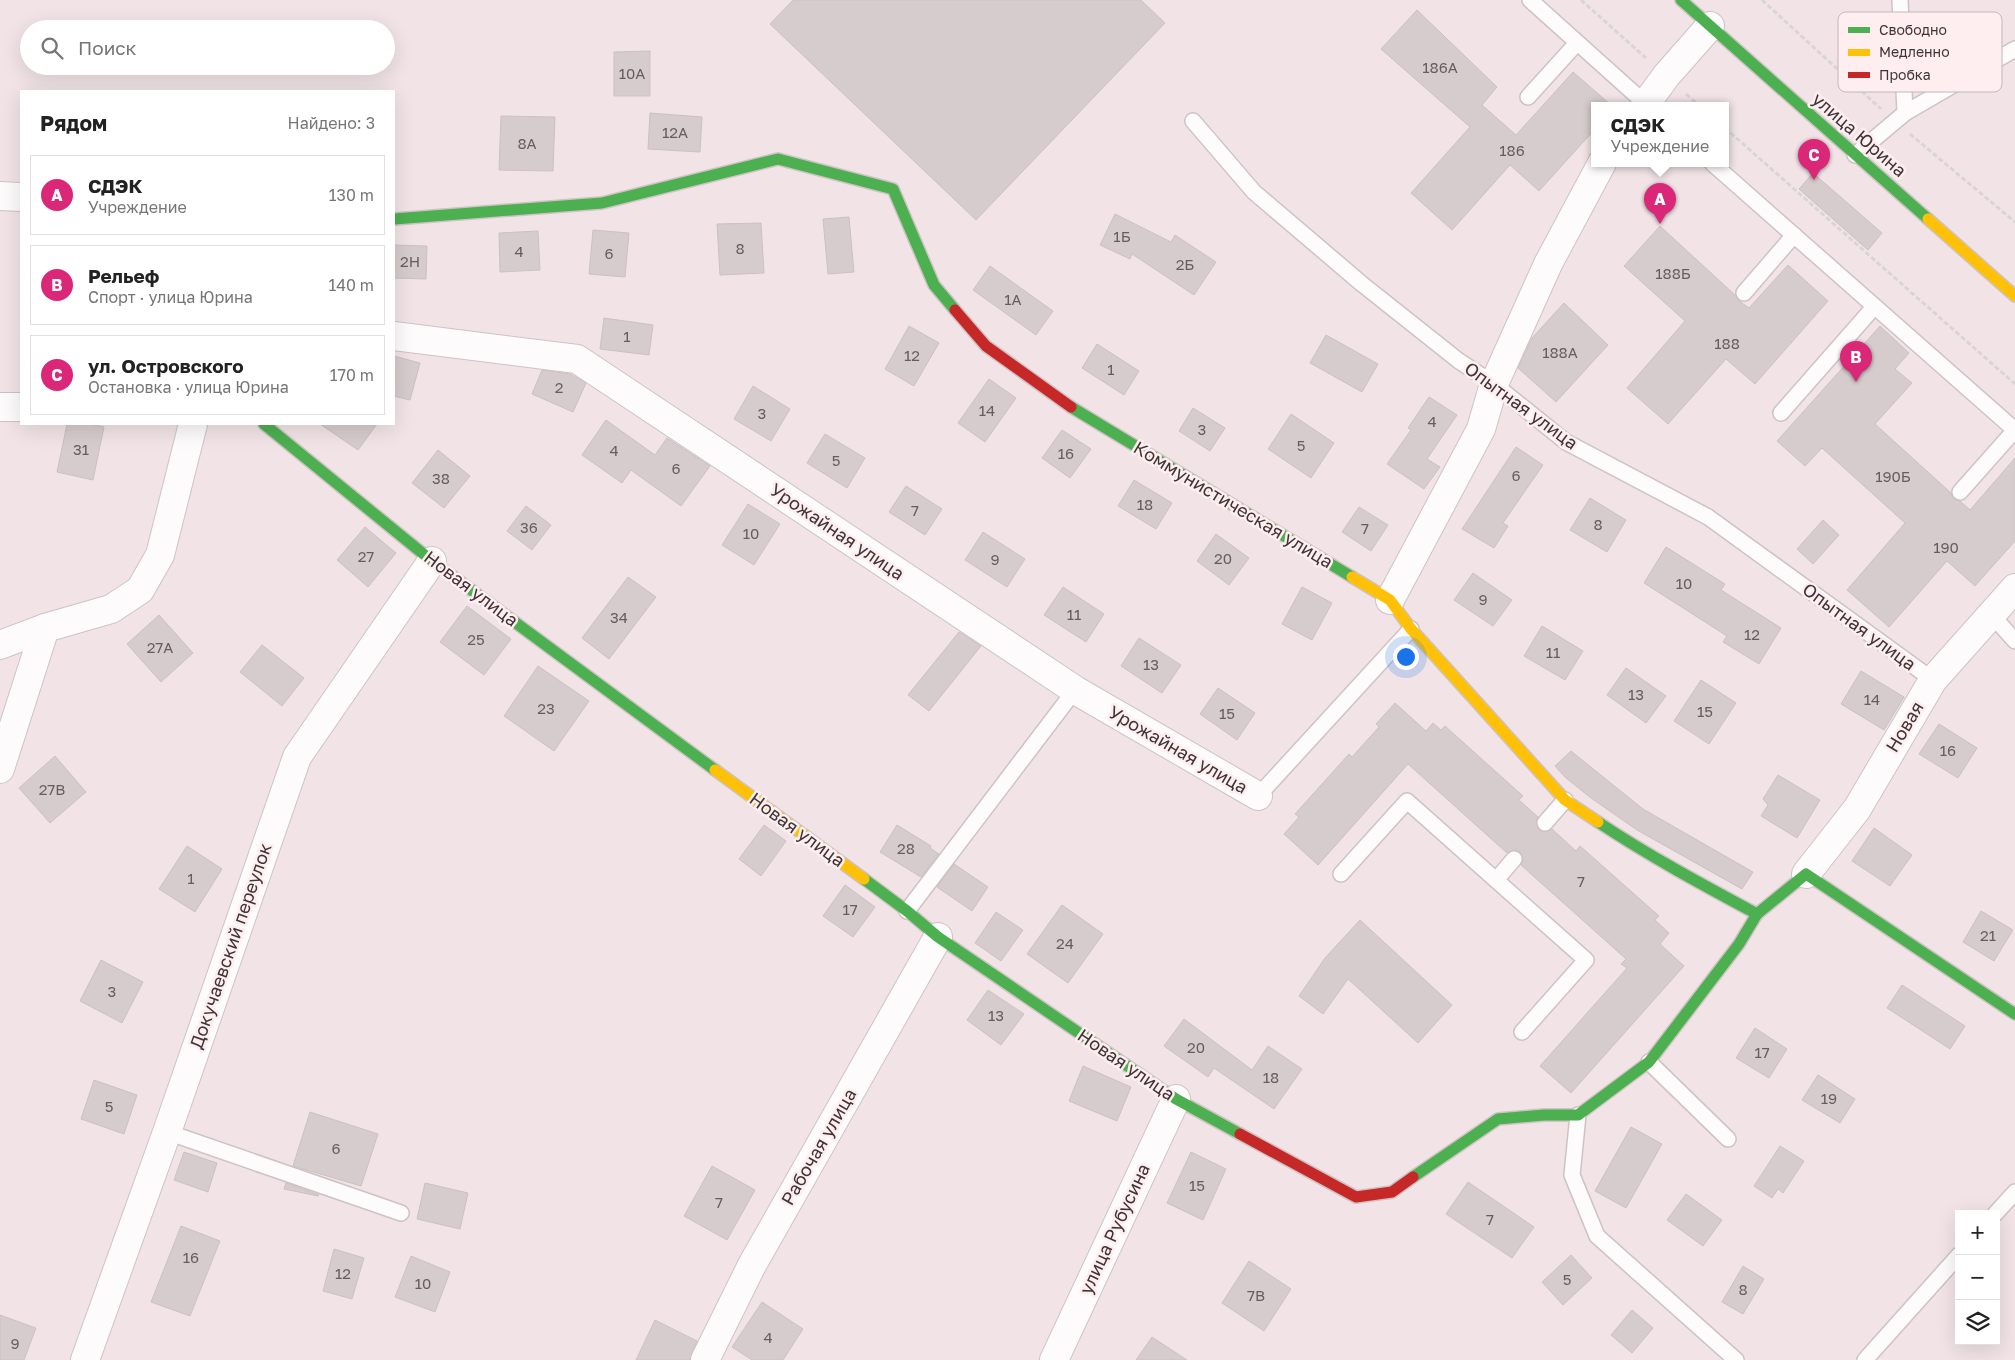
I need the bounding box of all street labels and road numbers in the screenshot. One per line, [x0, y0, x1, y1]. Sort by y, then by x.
street label: улица Юрина [1808, 87, 1911, 181]
street label: Опытная улица [1461, 357, 1583, 454]
street label: Коммунистическая улица [1130, 436, 1337, 572]
street label: Урожайная улица [766, 478, 909, 584]
street label: Новая улица [420, 546, 523, 631]
street label: Опытная улица [1799, 578, 1921, 675]
street label: Новая [1881, 697, 1928, 756]
street label: Урожайная улица [1105, 700, 1252, 798]
street label: Новая улица [746, 787, 849, 871]
street label: Докучаевский переулок [185, 840, 276, 1051]
street label: Новая улица [1074, 1024, 1179, 1105]
street label: Рабочая улица [776, 1084, 860, 1209]
street label: улица Рубусина [1074, 1160, 1154, 1297]

